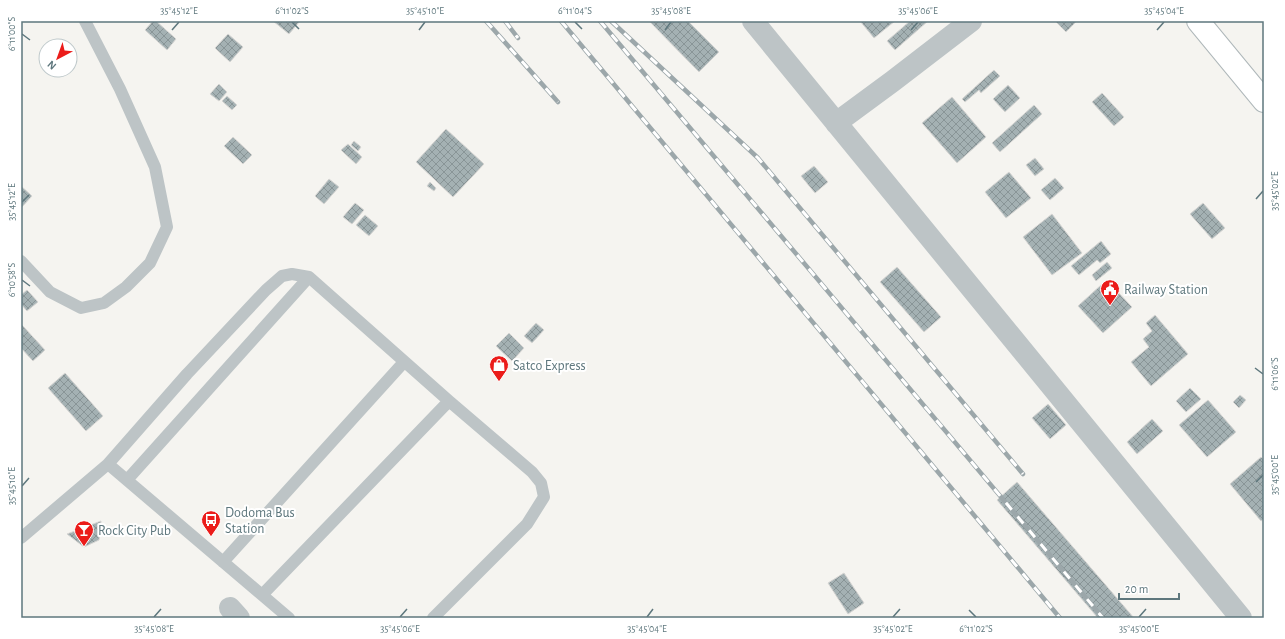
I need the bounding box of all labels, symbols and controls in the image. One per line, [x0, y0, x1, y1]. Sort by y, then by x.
text: 35°45'12"E [160, 6, 198, 16]
text: 6°11'02"S [275, 6, 309, 16]
text: 35°45'10"E [406, 6, 444, 16]
text: 6°11'04"S [558, 6, 592, 16]
text: 35°45'08"E [651, 6, 691, 16]
text: 35°45'06"E [898, 6, 938, 16]
text: 35°45'04"E [1144, 6, 1184, 16]
text: 6°11'00"S [7, 17, 17, 51]
north arrow [38, 38, 78, 78]
text: N [45, 59, 58, 72]
text: 35°45'02"E [1270, 171, 1280, 211]
text: 35°45'12"E [7, 183, 17, 221]
text: 6°10'58"S [7, 262, 17, 297]
public building icon: Railway Station [1099, 278, 1121, 306]
place label: Railway Station [1124, 283, 1208, 297]
shop icon: Satco Express [488, 354, 510, 382]
text: 6°11'06"S [1270, 357, 1280, 391]
place label: Satco Express [513, 359, 586, 373]
text: 35°45'00"E [1270, 455, 1280, 495]
text: 35°45'10"E [7, 467, 17, 505]
place label: Dodoma Bus Station [225, 506, 295, 536]
bus stop icon: Dodoma Bus Station [200, 509, 222, 537]
bar icon: Rock City Pub [73, 519, 95, 547]
place label: Rock City Pub [98, 524, 171, 538]
scale bar [1119, 575, 1179, 601]
text: 20 m [1125, 583, 1148, 595]
text: 35°45'08"E [134, 624, 174, 634]
text: 35°45'06"E [380, 624, 420, 634]
text: 35°45'04"E [627, 624, 667, 634]
text: 35°45'02"E [873, 624, 913, 634]
text: 6°11'02"S [959, 624, 993, 634]
text: 35°45'00"E [1119, 624, 1159, 634]

